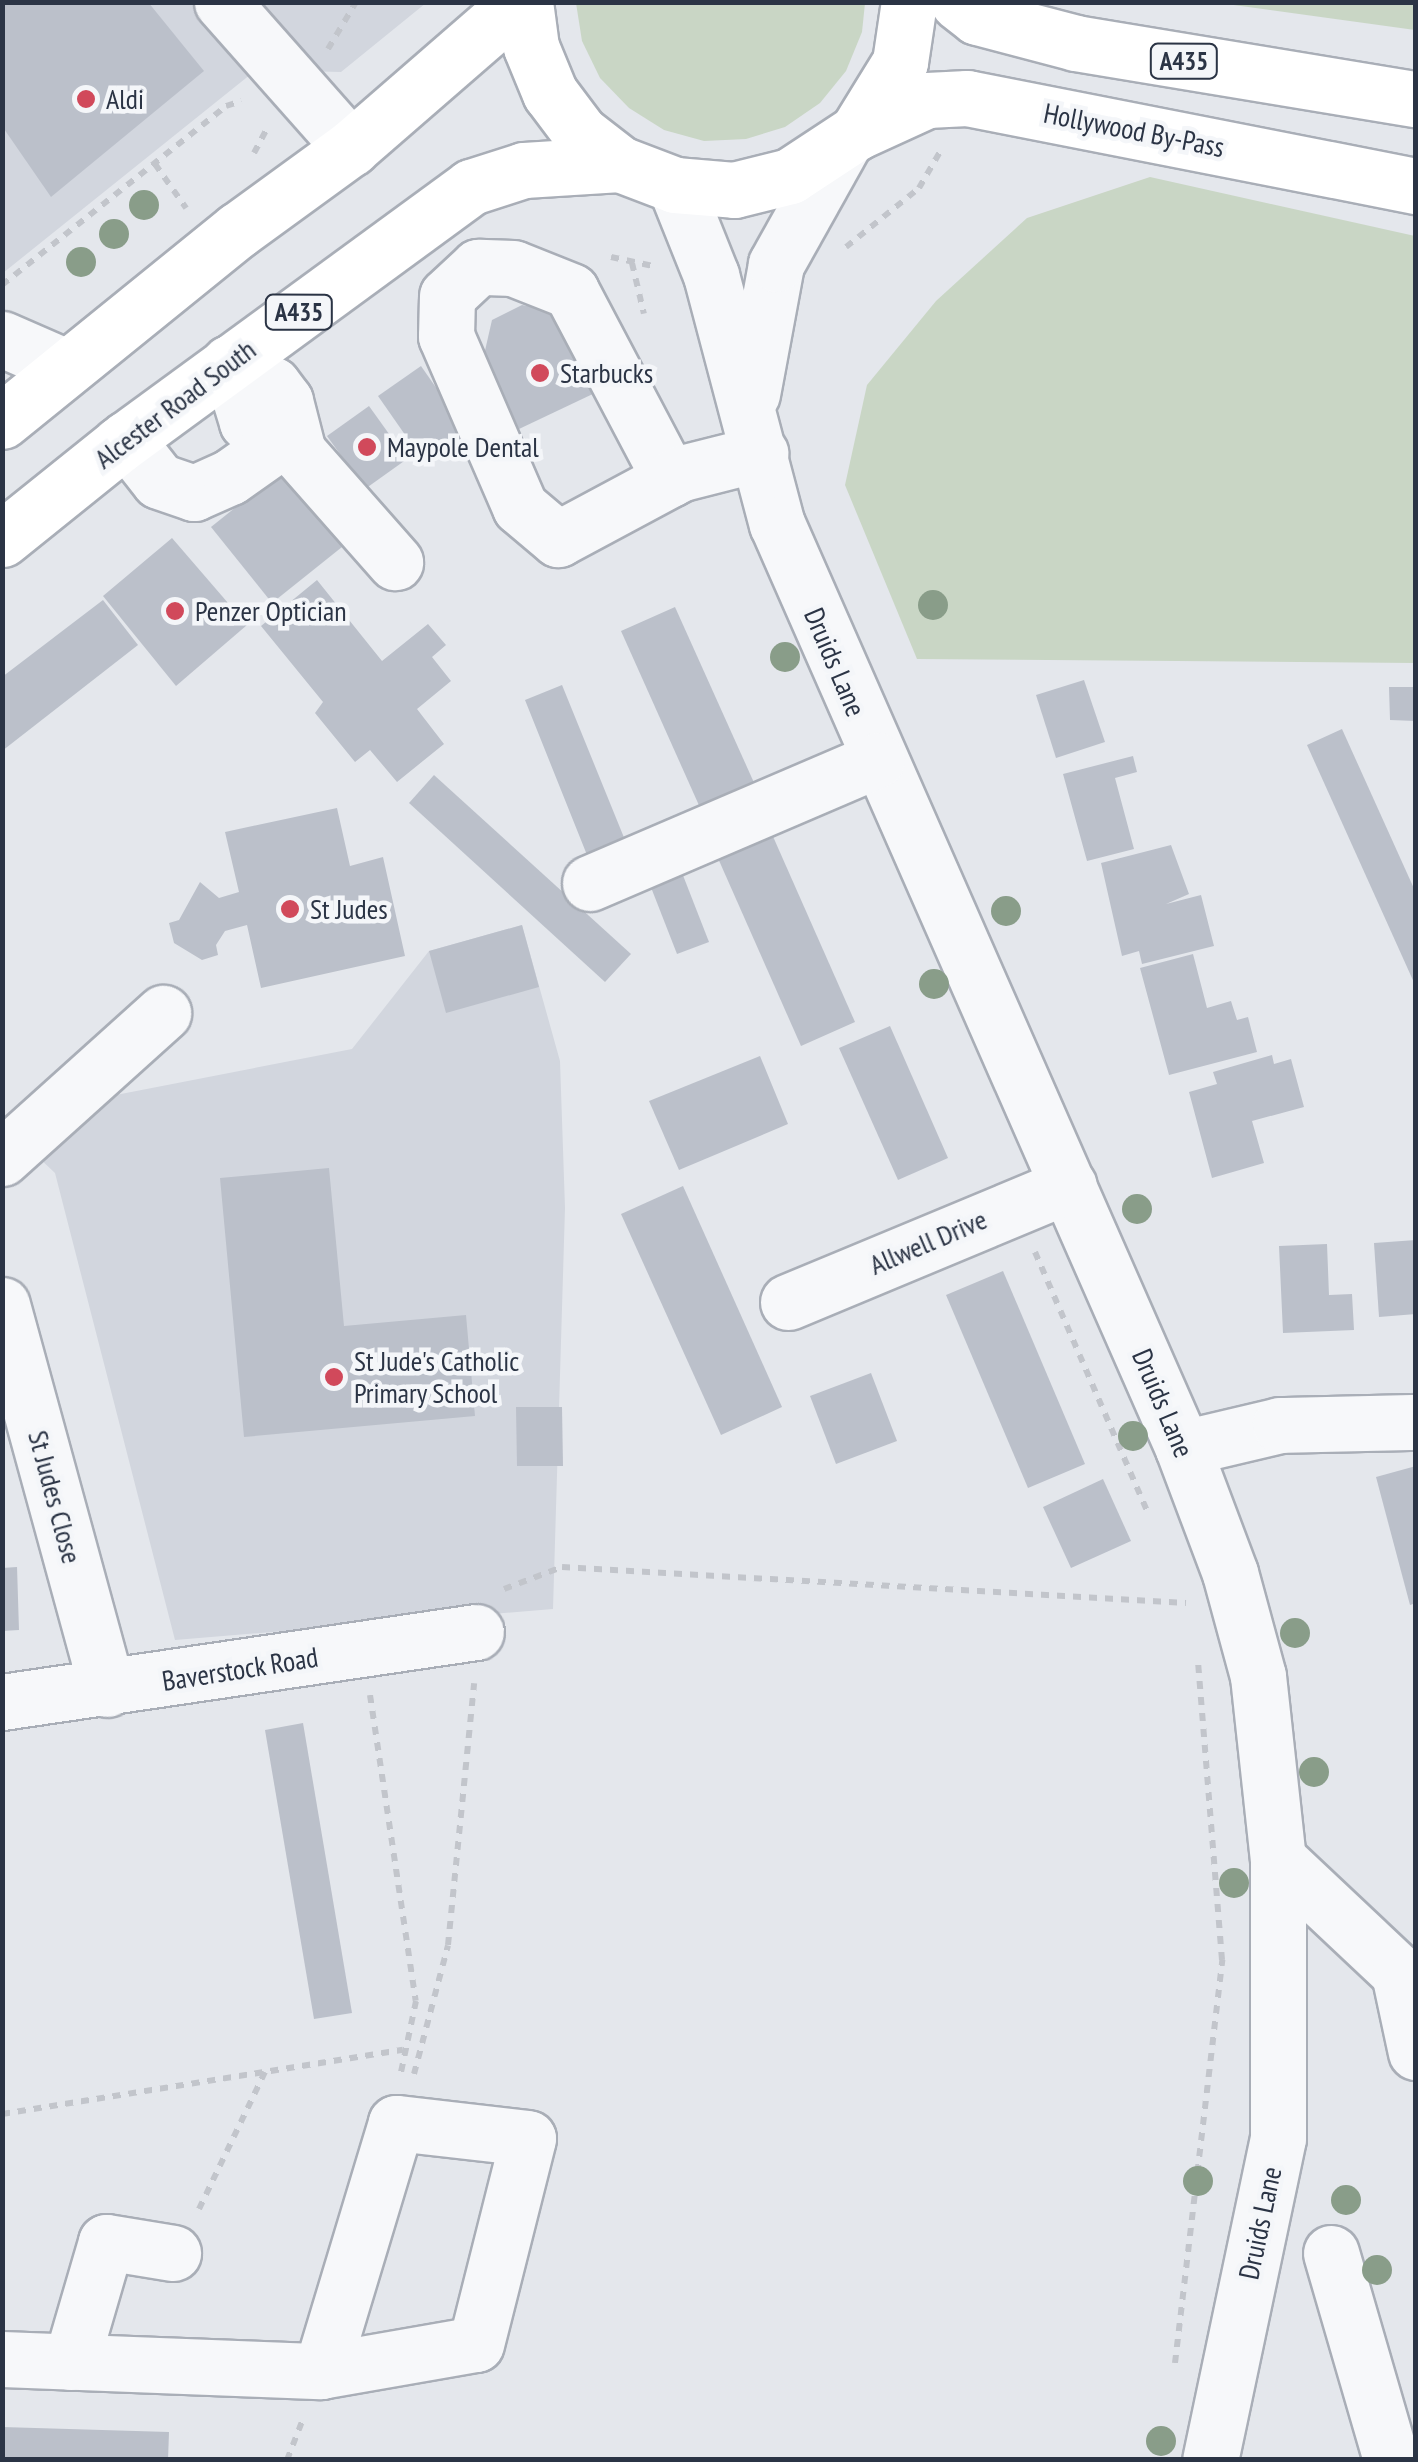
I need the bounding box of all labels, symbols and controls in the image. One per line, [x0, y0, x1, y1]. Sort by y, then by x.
road number: A435 [1149, 41, 1219, 81]
place label: Aldi [106, 82, 144, 116]
marker: Aldi [75, 88, 97, 110]
street label: Hollywood By-Pass [1041, 96, 1227, 164]
road number: A435 [264, 292, 334, 332]
street label: Alcester Road South [88, 333, 262, 475]
place label: Starbucks [560, 356, 653, 390]
marker: Starbucks [529, 362, 551, 384]
place label: Maypole Dental [387, 430, 539, 464]
marker: Maypole Dental [356, 436, 378, 458]
place label: Penzer Optician [195, 594, 346, 628]
marker: Penzer Optician [164, 600, 186, 622]
street label: Druids Lane [797, 603, 873, 721]
place label: St Judes [310, 892, 388, 926]
marker: St Judes [279, 898, 301, 920]
street label: Allwell Drive [864, 1202, 992, 1282]
place label: St Jude's Catholic Primary School [354, 1344, 519, 1410]
street label: Druids Lane [1125, 1344, 1201, 1462]
marker: St Jude's Catholic Primary School [323, 1366, 345, 1388]
street label: St Judes Close [21, 1427, 89, 1567]
street label: Baverstock Road [159, 1640, 321, 1698]
street label: Druids Lane [1232, 2164, 1288, 2282]

